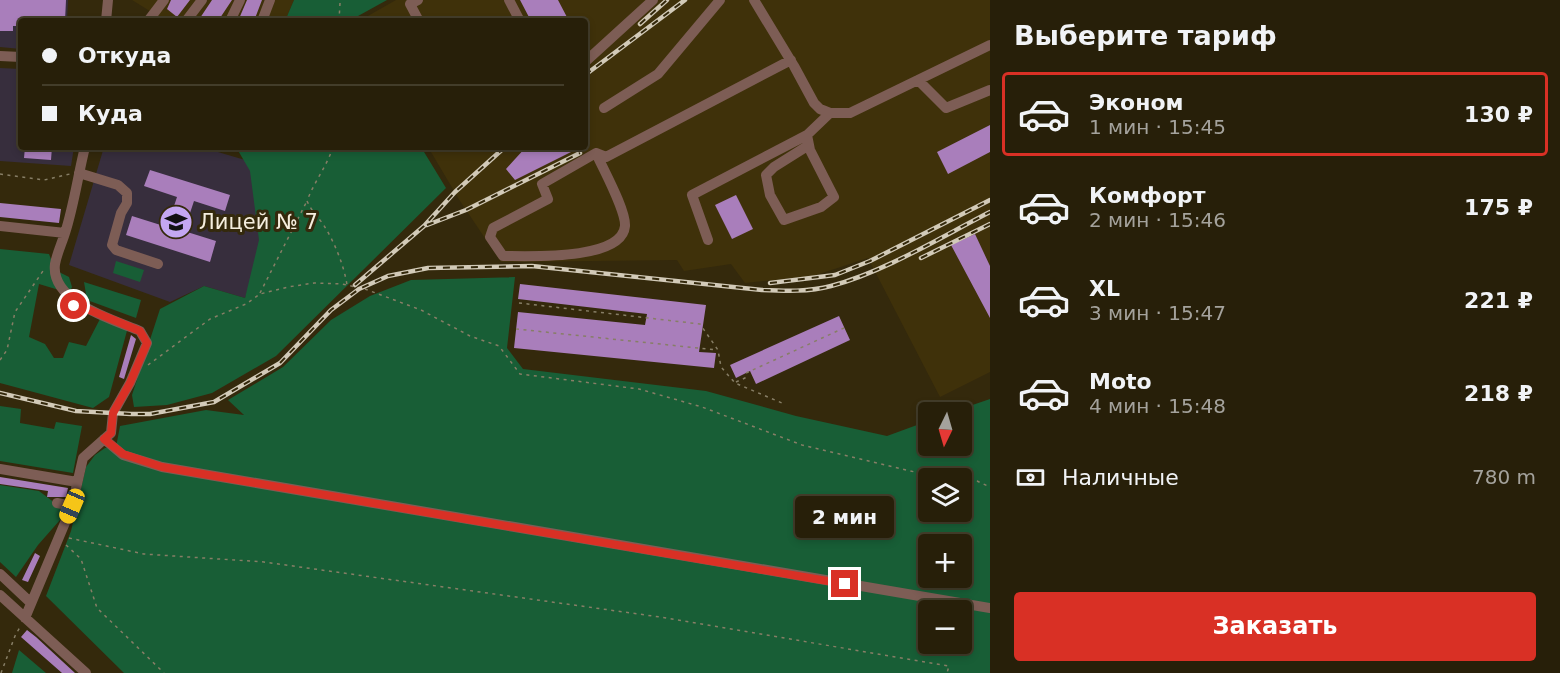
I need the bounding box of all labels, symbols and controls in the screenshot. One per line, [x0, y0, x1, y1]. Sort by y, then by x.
text: Выберите тариф [1014, 20, 1277, 51]
text: Откуда [78, 43, 171, 68]
icon: car [1017, 87, 1071, 141]
text: Эконом [1089, 90, 1184, 115]
text: Куда [78, 101, 143, 126]
text: 130 ₽ [1464, 102, 1533, 127]
text: 1 мин · 15:45 [1089, 115, 1226, 139]
icon: car [1017, 180, 1071, 234]
text: Комфорт [1089, 183, 1206, 208]
text: 175 ₽ [1464, 195, 1533, 220]
school or university icon: Лицей № 7 [158, 204, 194, 240]
text: 2 мин · 15:46 [1089, 208, 1226, 232]
place label: Лицей № 7 [199, 210, 318, 234]
icon: car [1017, 273, 1071, 327]
text: XL [1089, 276, 1120, 301]
text: 221 ₽ [1464, 288, 1533, 313]
route start [60, 292, 87, 319]
text: 3 мин · 15:47 [1089, 301, 1226, 325]
icon: car [1017, 366, 1071, 420]
text: Moto [1089, 369, 1152, 394]
text: 218 ₽ [1464, 381, 1533, 406]
text: 4 мин · 15:48 [1089, 394, 1226, 418]
north arrow [918, 402, 972, 456]
map controls [918, 402, 972, 654]
icon: cash [1014, 461, 1047, 494]
text: Наличные [1062, 465, 1179, 490]
text: 780 m [1472, 465, 1536, 489]
button: layers [918, 468, 972, 522]
car [57, 486, 87, 526]
callout: 2 мин [796, 497, 894, 539]
text: 2 мин [812, 505, 877, 529]
button: + [918, 534, 972, 588]
route end [831, 570, 858, 597]
button: Заказать [1014, 592, 1536, 661]
button: − [918, 600, 972, 654]

